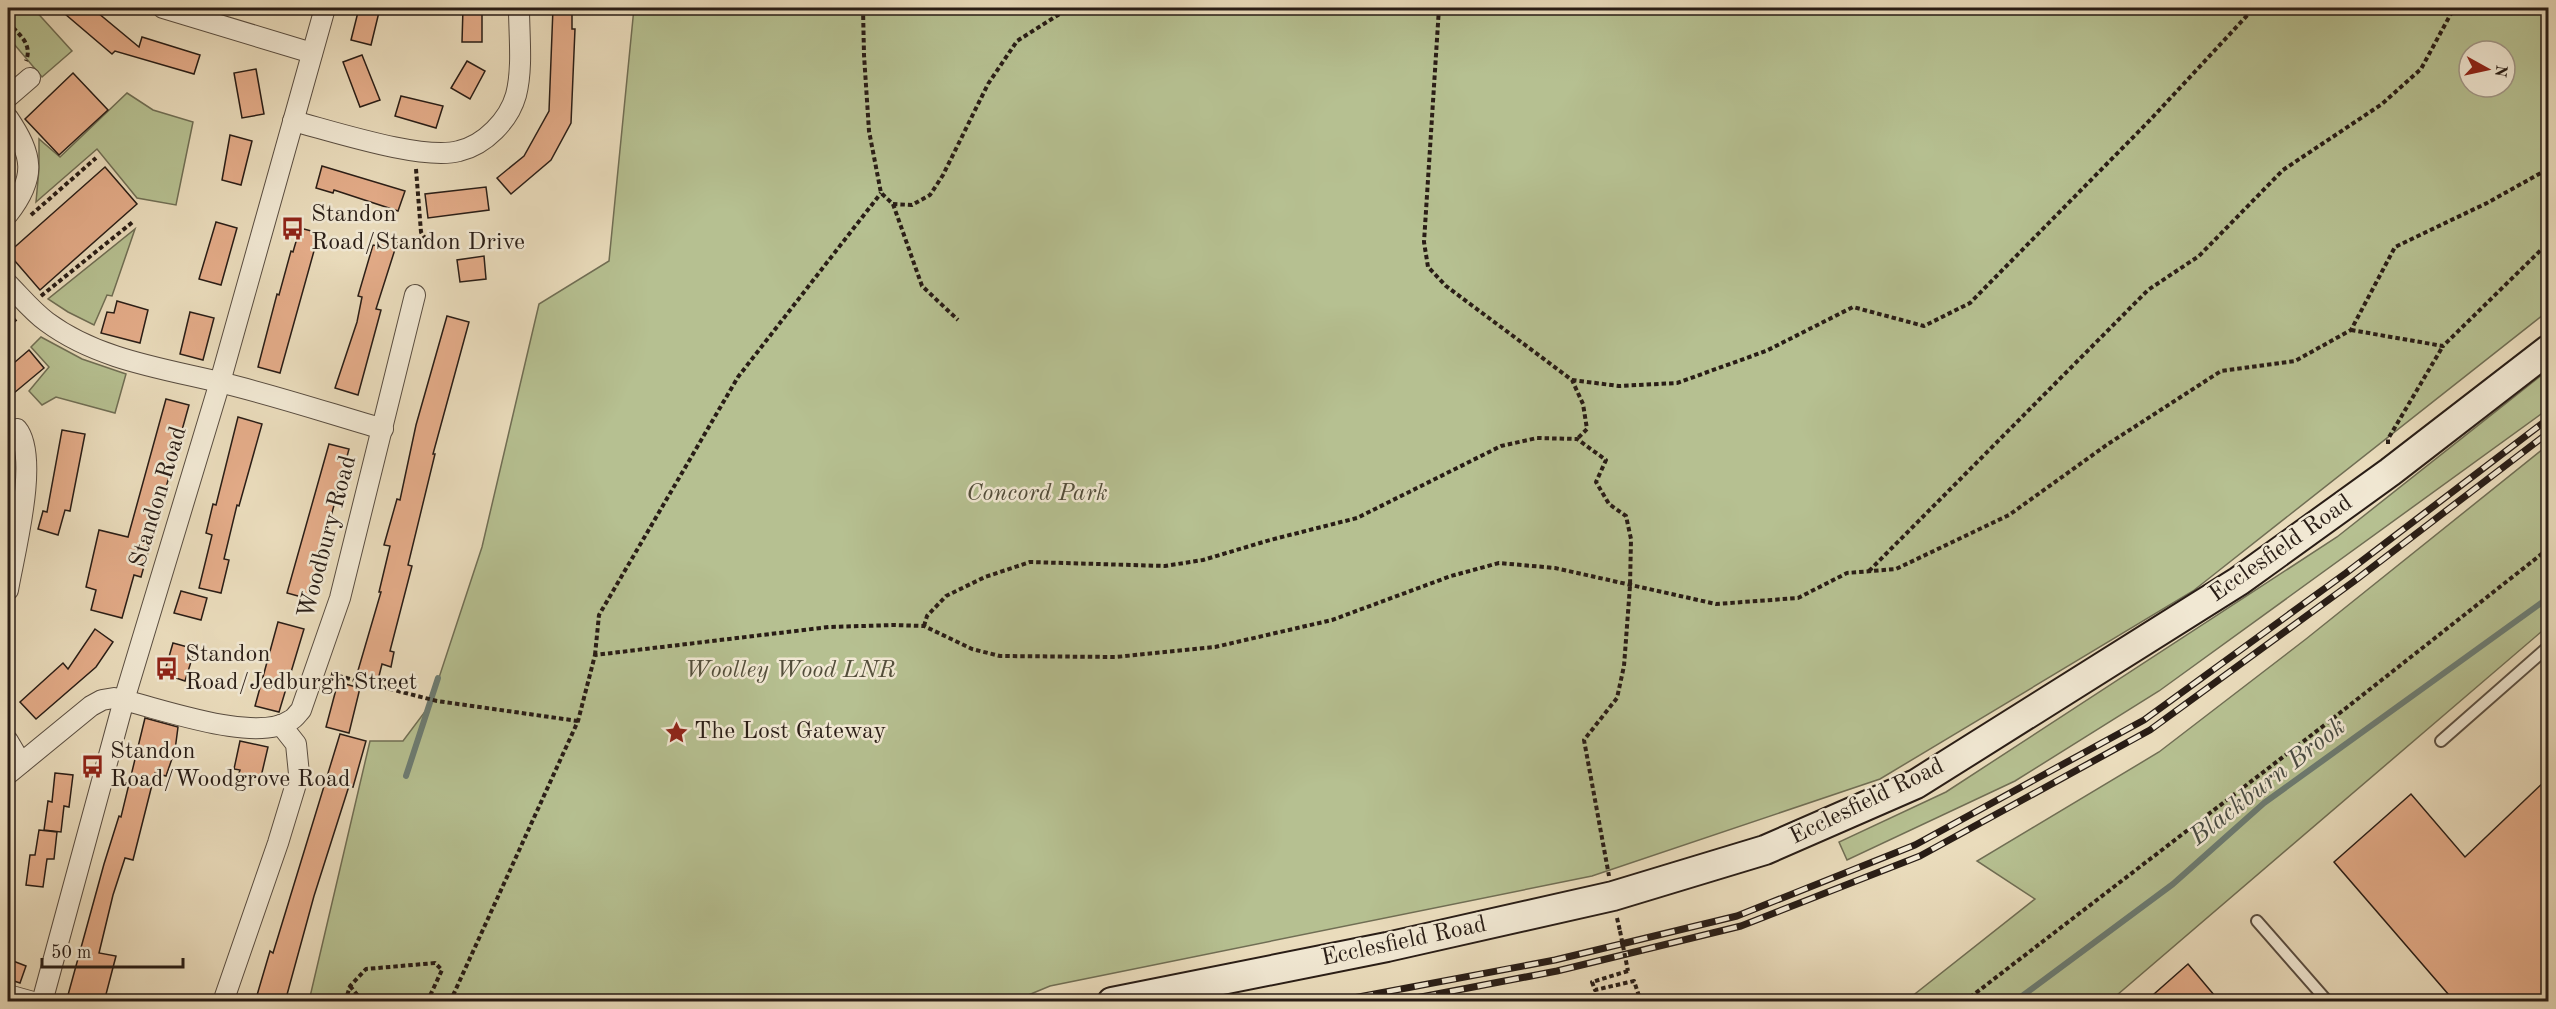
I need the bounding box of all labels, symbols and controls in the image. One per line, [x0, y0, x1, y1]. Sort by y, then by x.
north arrow [2457, 39, 2517, 99]
text: N [2491, 64, 2509, 79]
place label: Standon Road/Standon Drive [311, 203, 525, 255]
bus stop icon: Standon Road/Standon Drive [280, 216, 306, 242]
street label: Standon Road [126, 424, 192, 570]
street label: Woodbury Road [295, 453, 361, 621]
park label: Concord Park [966, 482, 1108, 506]
street label: Ecclesfield Road [2205, 491, 2357, 607]
place label: Standon Road/Jedburgh Street [185, 643, 417, 695]
bus stop icon: Standon Road/Jedburgh Street [154, 656, 180, 682]
park label: Woolley Wood LNR [685, 659, 895, 683]
water label: Blackburn Brook [2184, 713, 2351, 851]
place icon: The Lost Gateway [663, 719, 689, 745]
place label: The Lost Gateway [694, 720, 886, 744]
place label: Standon Road/Woodgrove Road [110, 740, 350, 792]
bus stop icon: Standon Road/Woodgrove Road [79, 753, 105, 779]
street label: Ecclesfield Road [1786, 754, 1948, 850]
street label: Ecclesfield Road [1319, 913, 1489, 971]
scale bar [42, 931, 183, 969]
text: 50 m [51, 944, 91, 962]

